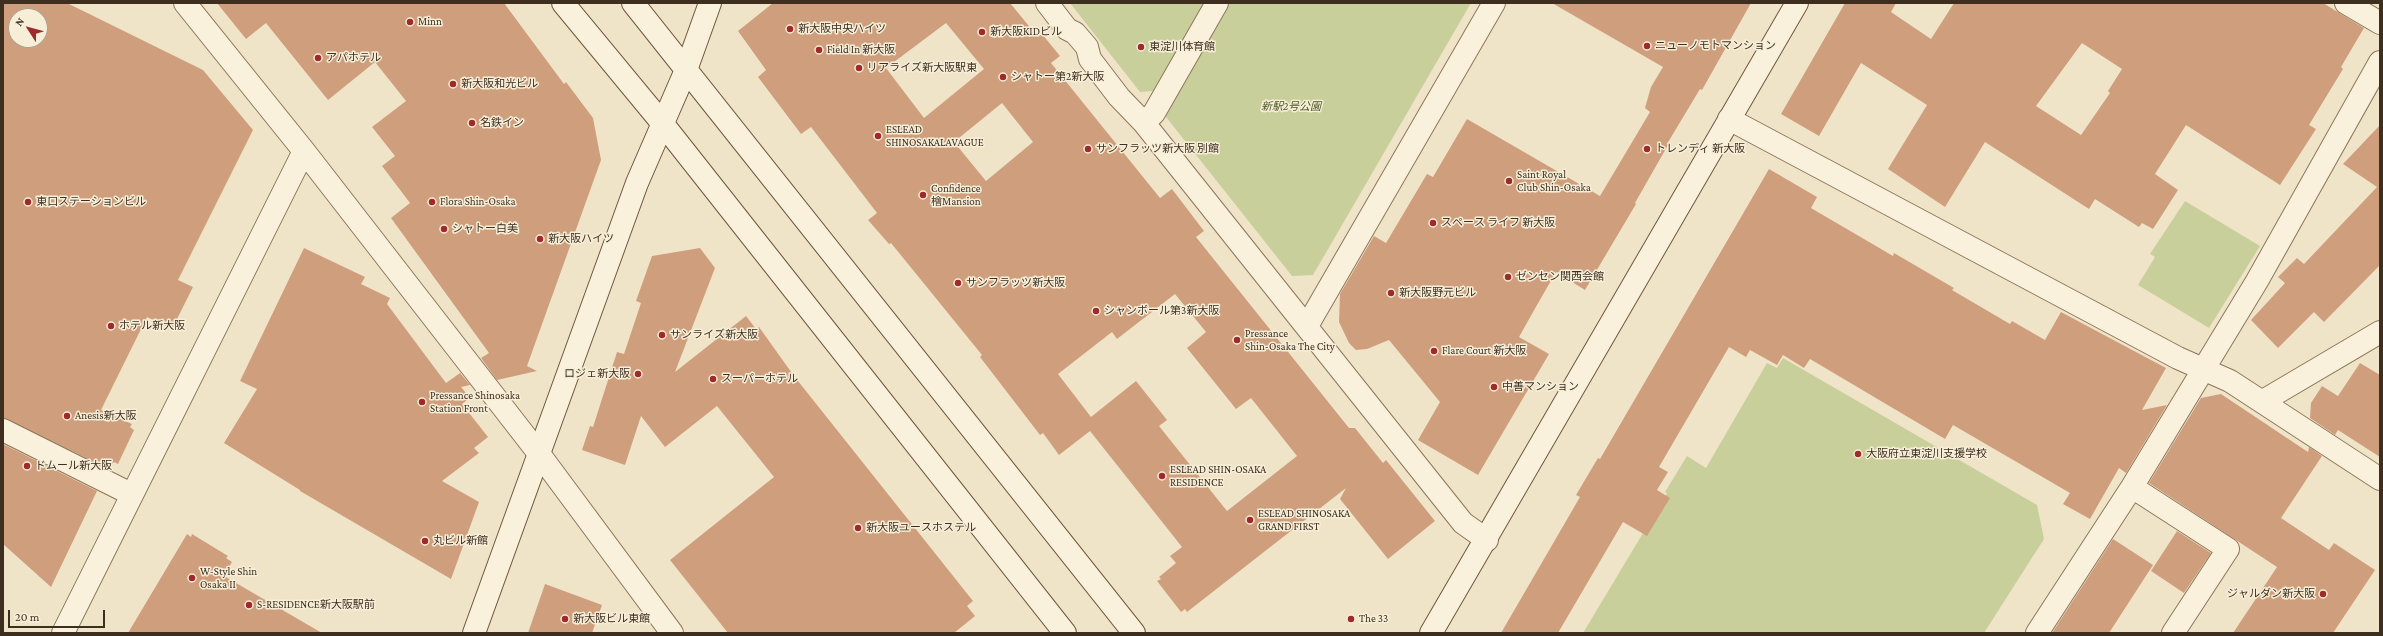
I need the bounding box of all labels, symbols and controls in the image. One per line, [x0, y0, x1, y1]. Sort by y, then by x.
north arrow [8, 8, 48, 48]
text: N [12, 15, 26, 28]
place label: Minn [418, 15, 442, 29]
marker: Minn [405, 17, 415, 27]
place label: 新大阪中央ハイツ [798, 22, 886, 36]
marker: 新大阪中央ハイツ [785, 24, 795, 34]
place label: 新大阪KIDビル [990, 25, 1062, 39]
marker: 新大阪KIDビル [977, 27, 987, 37]
place label: ニューノモトマンション [1655, 39, 1776, 53]
place label: 東淀川体育館 [1149, 40, 1215, 54]
marker: ニューノモトマンション [1642, 41, 1652, 51]
marker: 東淀川体育館 [1136, 42, 1146, 52]
place label: Field In 新大阪 [827, 43, 895, 57]
marker: Field In 新大阪 [814, 45, 824, 55]
place label: アパホテル [326, 51, 381, 65]
marker: アパホテル [313, 53, 323, 63]
place label: リアライズ新大阪駅東 [867, 61, 977, 75]
marker: リアライズ新大阪駅東 [854, 63, 864, 73]
place label: シャトー第2新大阪 [1011, 70, 1104, 84]
marker: シャトー第2新大阪 [998, 72, 1008, 82]
place label: 新大阪和光ビル [461, 77, 538, 91]
marker: 新大阪和光ビル [448, 79, 458, 89]
park label: 新駅2号公園 [1261, 100, 1321, 114]
place label: 名鉄イン [480, 116, 524, 130]
marker: 名鉄イン [467, 118, 477, 128]
place label: ESLEAD SHINOSAKALAVAGUE [886, 123, 984, 149]
marker: ESLEAD SHINOSAKALAVAGUE [873, 131, 883, 141]
place label: サンフラッツ新大阪 別館 [1096, 142, 1219, 156]
place label: トレンディ 新大阪 [1655, 142, 1745, 156]
marker: サンフラッツ新大阪 別館 [1083, 144, 1093, 154]
marker: トレンディ 新大阪 [1642, 144, 1652, 154]
place label: Saint Royal Club Shin-Osaka [1517, 168, 1591, 194]
marker: Saint Royal Club Shin-Osaka [1504, 176, 1514, 186]
place label: Confidence 檜Mansion [931, 182, 981, 208]
marker: Confidence 檜Mansion [918, 190, 928, 200]
place label: 東口ステーションビル [36, 195, 146, 209]
place label: Flora Shin-Osaka [440, 195, 516, 209]
marker: 東口ステーションビル [23, 197, 33, 207]
marker: Flora Shin-Osaka [427, 197, 437, 207]
place label: スペース ライフ 新大阪 [1441, 216, 1555, 230]
marker: スペース ライフ 新大阪 [1428, 218, 1438, 228]
place label: シャトー白美 [452, 222, 518, 236]
marker: シャトー白美 [439, 224, 449, 234]
place label: 新大阪ハイツ [548, 232, 614, 246]
marker: 新大阪ハイツ [535, 234, 545, 244]
place label: ゼンセン関西会館 [1516, 270, 1604, 284]
marker: ゼンセン関西会館 [1503, 272, 1513, 282]
place label: サンフラッツ新大阪 [966, 276, 1065, 290]
marker: サンフラッツ新大阪 [953, 278, 963, 288]
place label: 新大阪野元ビル [1399, 286, 1476, 300]
marker: 新大阪野元ビル [1386, 288, 1396, 298]
place label: シャンボール第3新大阪 [1104, 304, 1219, 318]
marker: シャンボール第3新大阪 [1091, 306, 1101, 316]
place label: ホテル新大阪 [119, 319, 185, 333]
marker: ホテル新大阪 [106, 321, 116, 331]
place label: Pressance Shin-Osaka The City [1245, 327, 1335, 353]
place label: サンライズ新大阪 [670, 328, 758, 342]
marker: サンライズ新大阪 [657, 330, 667, 340]
marker: Pressance Shin-Osaka The City [1232, 335, 1242, 345]
place label: Flare Court 新大阪 [1442, 344, 1526, 358]
marker: Flare Court 新大阪 [1429, 346, 1439, 356]
place label: ロジェ新大阪 [564, 367, 630, 381]
marker: ロジェ新大阪 [633, 369, 643, 379]
place label: スーパーホテル [721, 372, 798, 386]
marker: スーパーホテル [708, 374, 718, 384]
place label: 中善マンション [1502, 380, 1579, 394]
marker: 中善マンション [1489, 382, 1499, 392]
place label: Pressance Shinosaka Station Front [430, 389, 520, 415]
marker: Pressance Shinosaka Station Front [417, 397, 427, 407]
place label: Anesis新大阪 [75, 409, 137, 423]
marker: Anesis新大阪 [62, 411, 72, 421]
place label: 大阪府立東淀川支援学校 [1866, 447, 1987, 461]
marker: 大阪府立東淀川支援学校 [1853, 449, 1863, 459]
place label: ドムール新大阪 [35, 459, 112, 473]
marker: ドムール新大阪 [22, 461, 32, 471]
place label: ESLEAD SHIN-OSAKA RESIDENCE [1170, 463, 1266, 489]
marker: ESLEAD SHIN-OSAKA RESIDENCE [1157, 471, 1167, 481]
place label: ESLEAD SHINOSAKA GRAND FIRST [1258, 507, 1350, 533]
marker: ESLEAD SHINOSAKA GRAND FIRST [1245, 515, 1255, 525]
place label: 新大阪ユースホステル [866, 521, 976, 535]
marker: 新大阪ユースホステル [853, 523, 863, 533]
place label: 丸ビル新館 [433, 534, 488, 548]
marker: 丸ビル新館 [420, 536, 430, 546]
place label: W-Style Shin Osaka II [200, 565, 257, 591]
marker: W-Style Shin Osaka II [187, 573, 197, 583]
place label: ジャルダン新大阪 [2227, 587, 2315, 601]
marker: ジャルダン新大阪 [2318, 589, 2328, 599]
place label: S-RESIDENCE新大阪駅前 [257, 598, 375, 612]
marker: S-RESIDENCE新大阪駅前 [244, 600, 254, 610]
scale bar [10, 602, 107, 628]
text: 20 m [15, 610, 39, 624]
place label: 新大阪ビル東館 [573, 612, 650, 626]
place label: The 33 [1359, 612, 1388, 626]
marker: 新大阪ビル東館 [560, 614, 570, 624]
marker: The 33 [1346, 614, 1356, 624]

